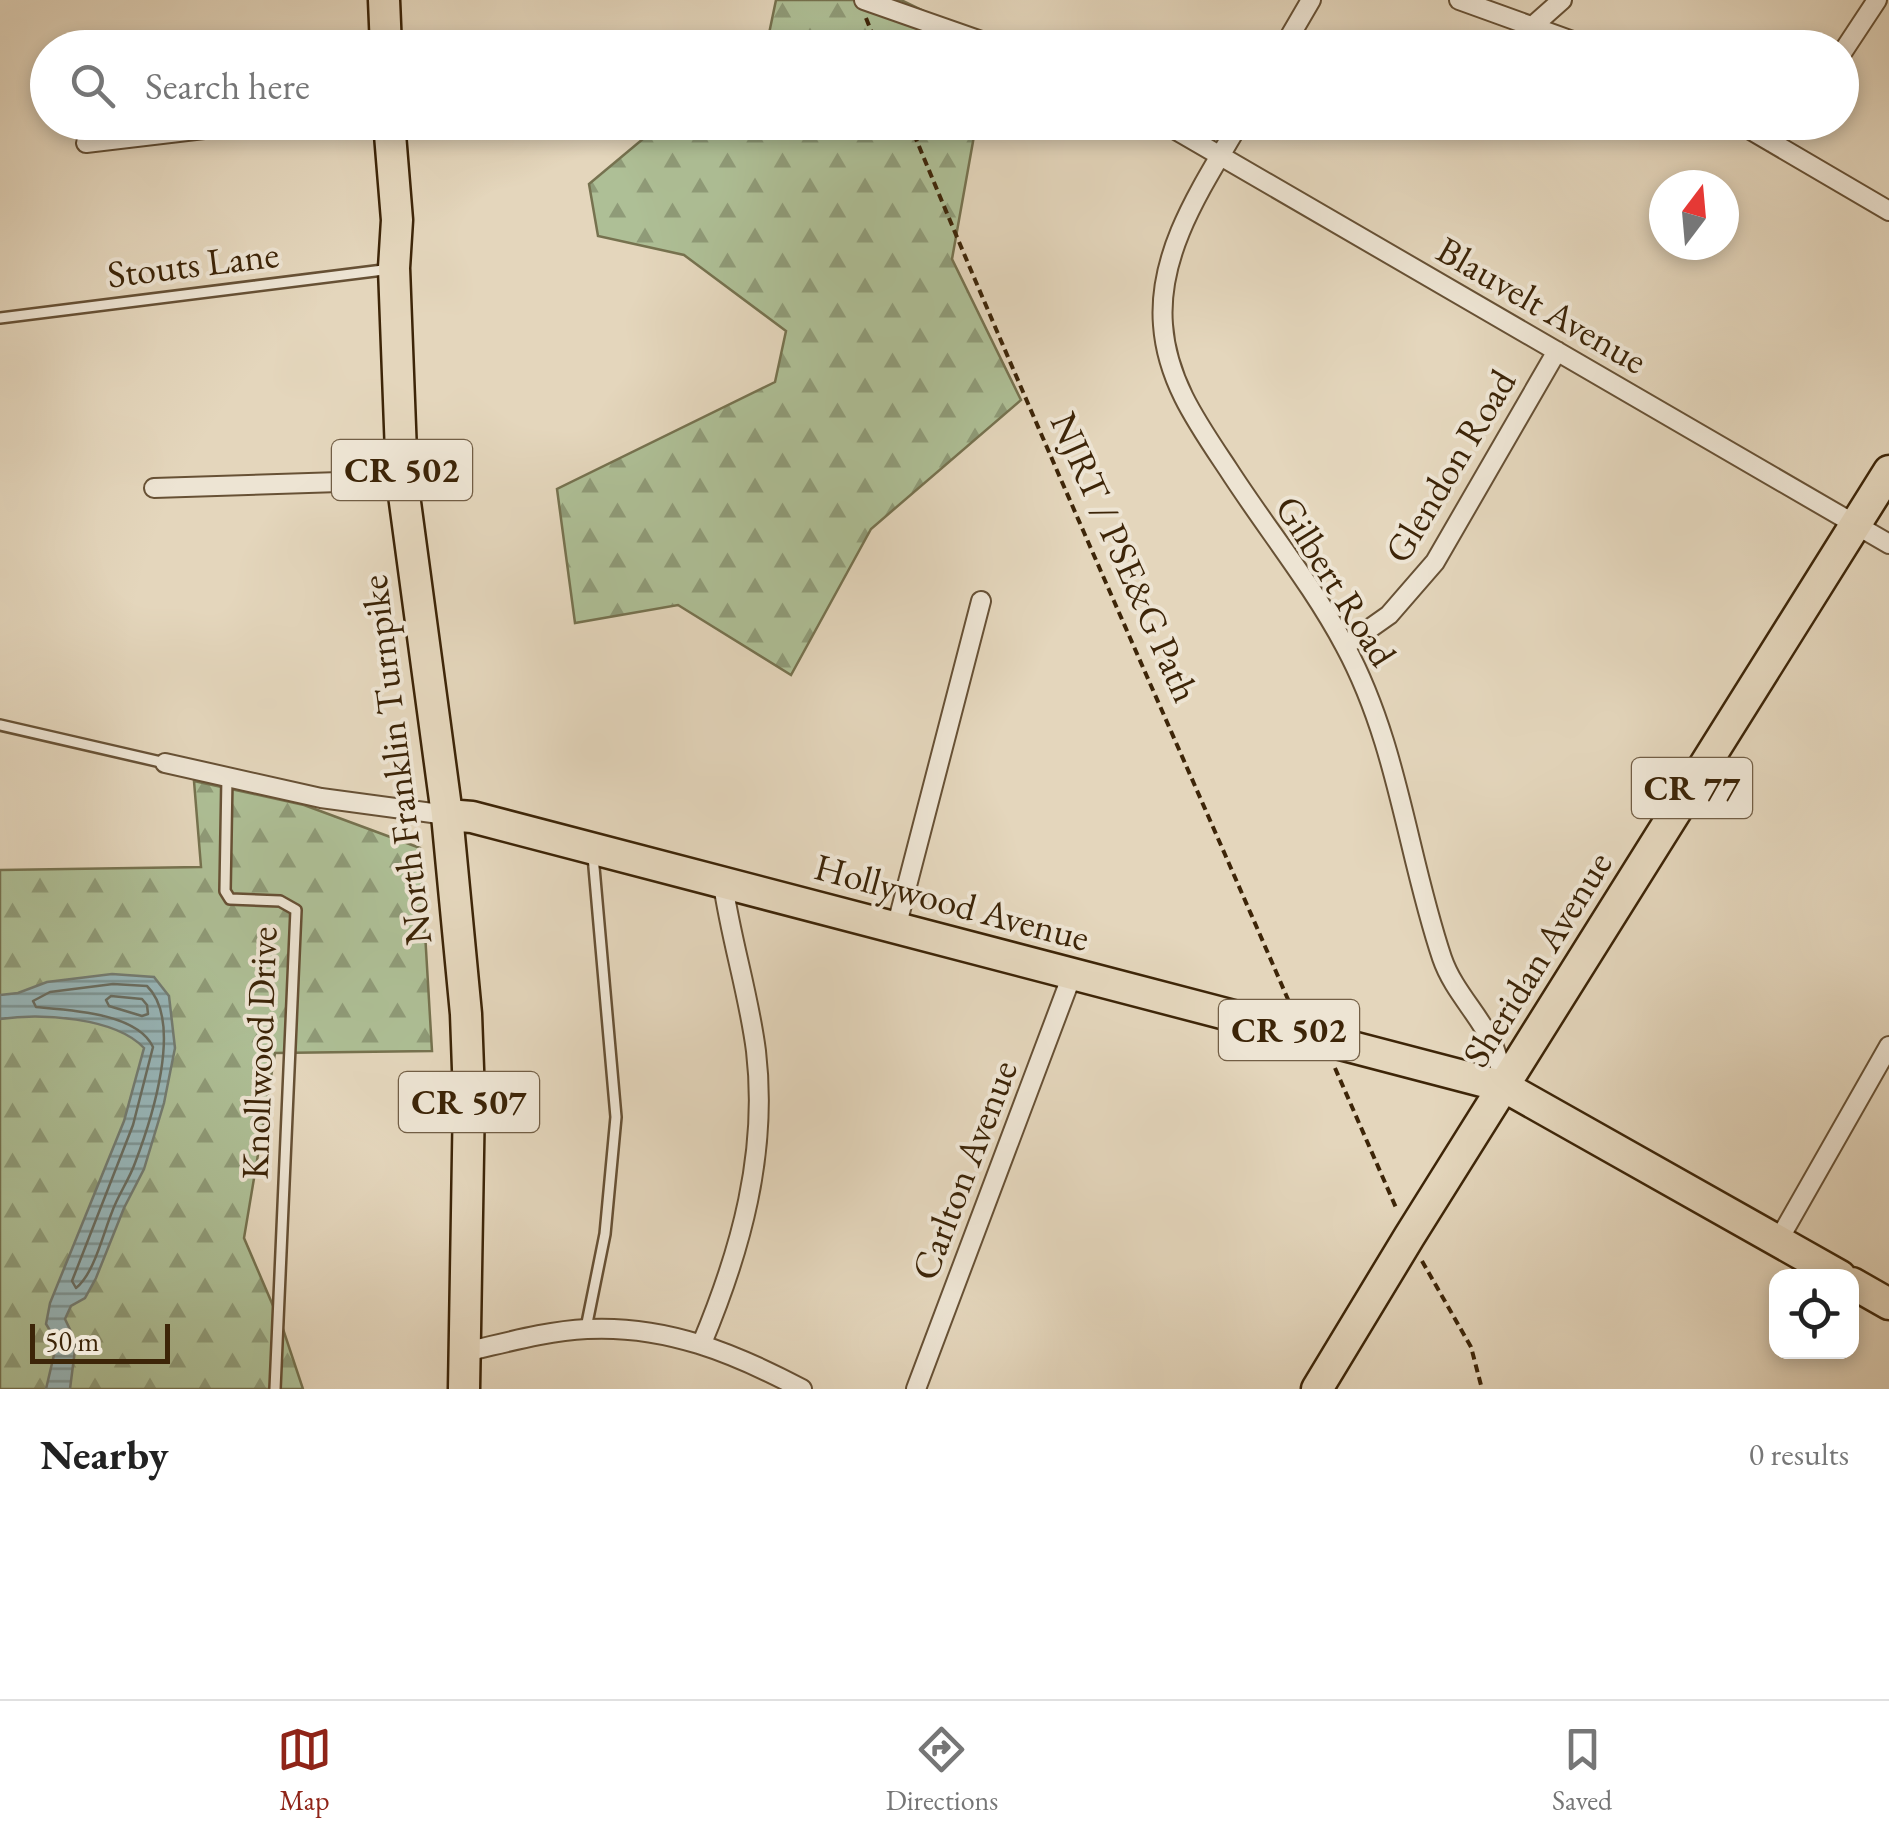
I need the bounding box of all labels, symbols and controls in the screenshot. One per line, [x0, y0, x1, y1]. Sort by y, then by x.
search box [30, 30, 1859, 140]
icon: search [65, 58, 120, 113]
text: Search here [145, 61, 310, 110]
north arrow [1649, 170, 1739, 260]
street label: Blauvelt Avenue [1428, 225, 1656, 384]
street label: Stouts Lane [104, 229, 282, 298]
street label: Glendon Road [1373, 359, 1527, 571]
street label: NJRT / PSE&G Path [1040, 404, 1211, 709]
road number: CR 502 [332, 440, 472, 500]
street label: Gilbert Road [1265, 486, 1409, 676]
street label: North Franklin Turnpike [349, 573, 442, 948]
road number: CR 77 [1632, 758, 1752, 818]
street label: Hollywood Avenue [809, 841, 1095, 962]
street label: Sheridan Avenue [1451, 842, 1622, 1076]
street label: Knollwood Drive [230, 926, 287, 1180]
road number: CR 502 [1219, 1000, 1359, 1060]
street label: Carlton Avenue [899, 1053, 1028, 1287]
road number: CR 507 [399, 1072, 539, 1132]
map controls [1769, 1269, 1859, 1359]
button: locate [1769, 1269, 1859, 1359]
scale bar [30, 1319, 170, 1364]
text: 50 m [45, 1323, 99, 1359]
text: Nearby [40, 1427, 169, 1482]
text: 0 results [1749, 1433, 1849, 1475]
tab: Map [277, 1722, 332, 1818]
tab: Directions [886, 1722, 998, 1818]
tab: Saved [1552, 1722, 1612, 1818]

